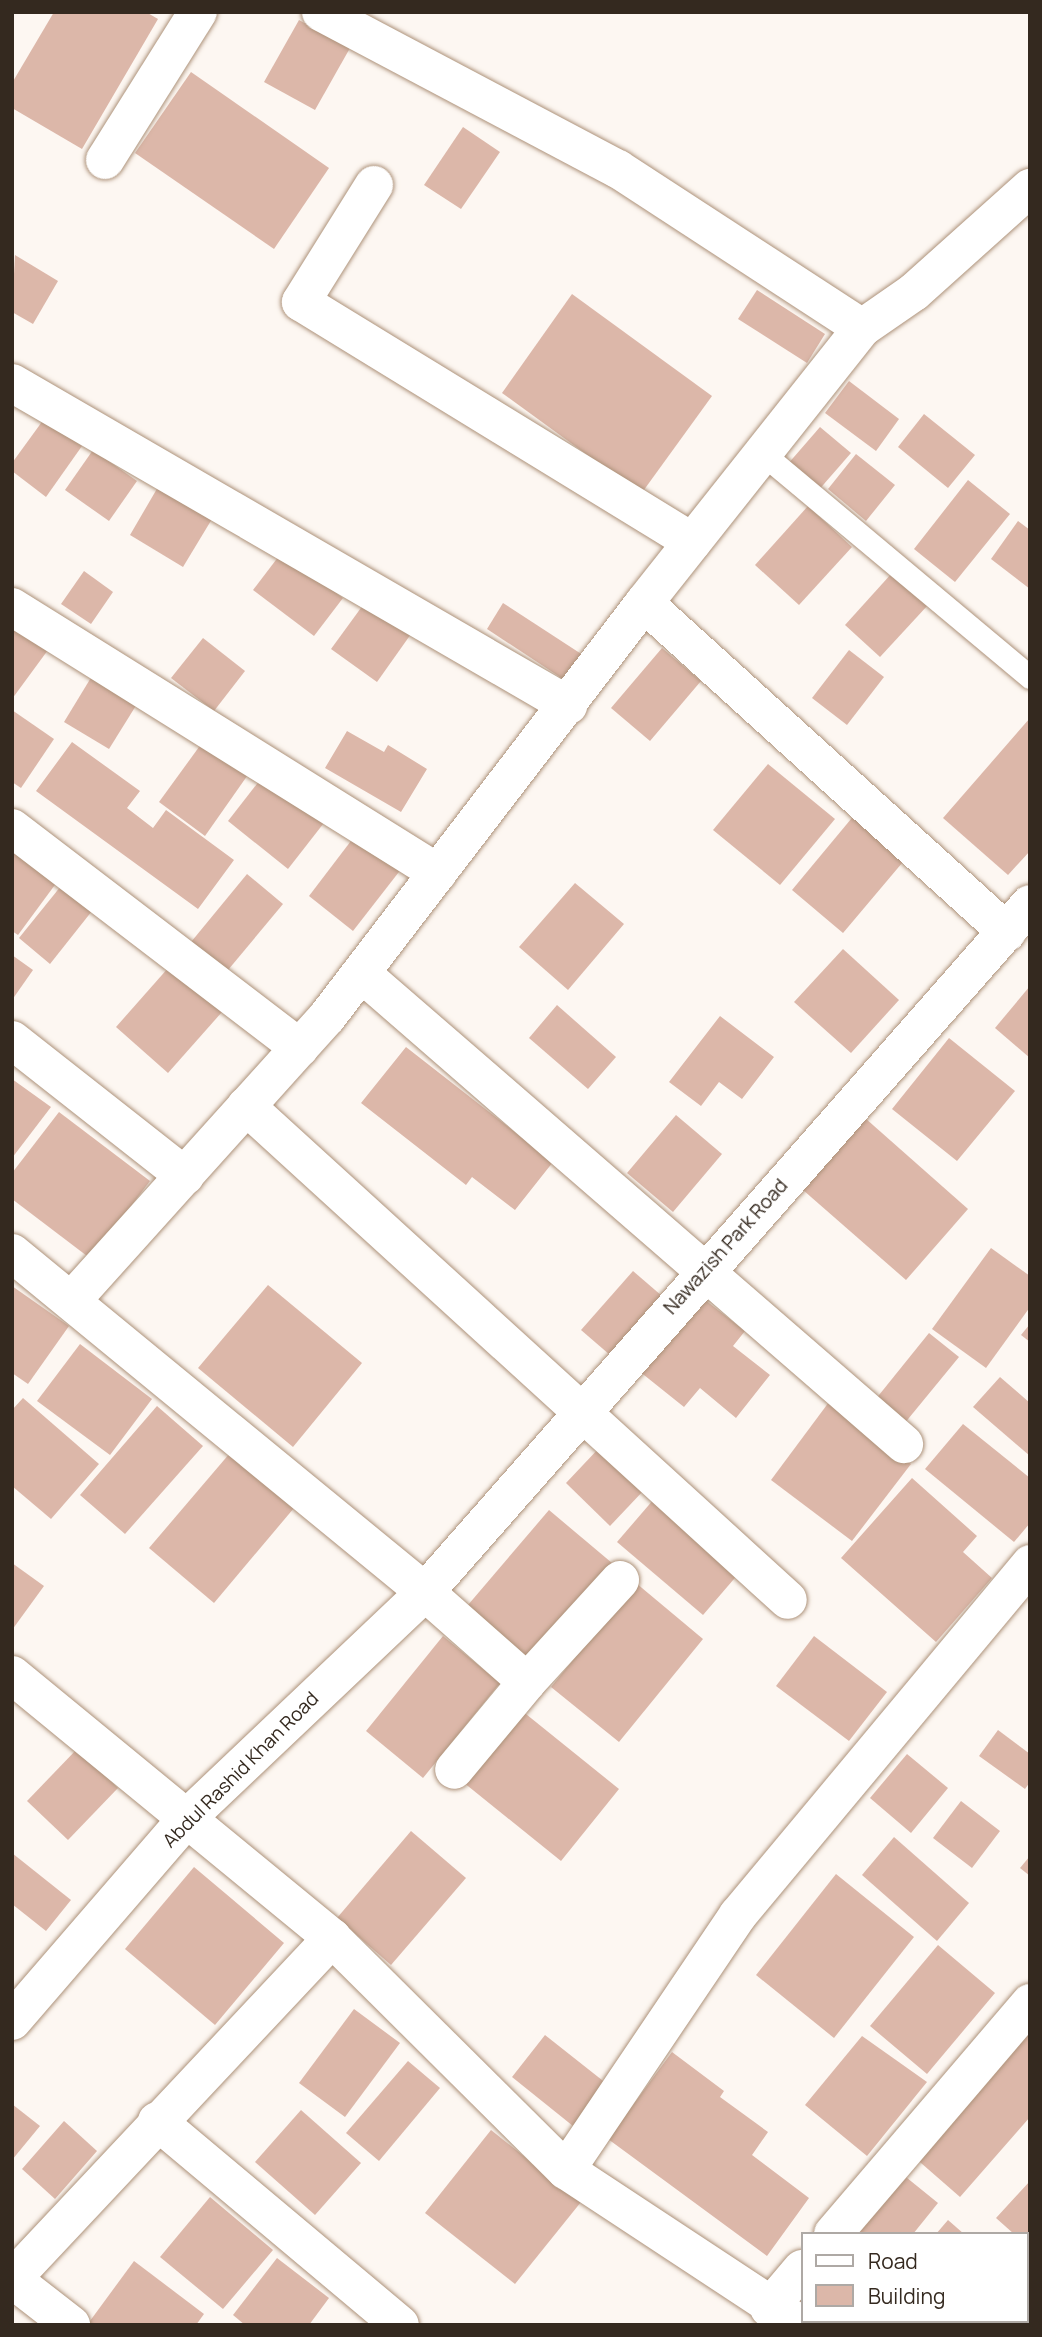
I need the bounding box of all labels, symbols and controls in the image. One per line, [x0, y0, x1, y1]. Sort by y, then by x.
street label: Nawazish Park Road [659, 1175, 793, 1319]
street label: Abdul Rashid Khan Road [158, 1687, 324, 1853]
legend [800, 2232, 1028, 2323]
text: Road [868, 2247, 918, 2275]
text: Building [868, 2282, 945, 2310]

